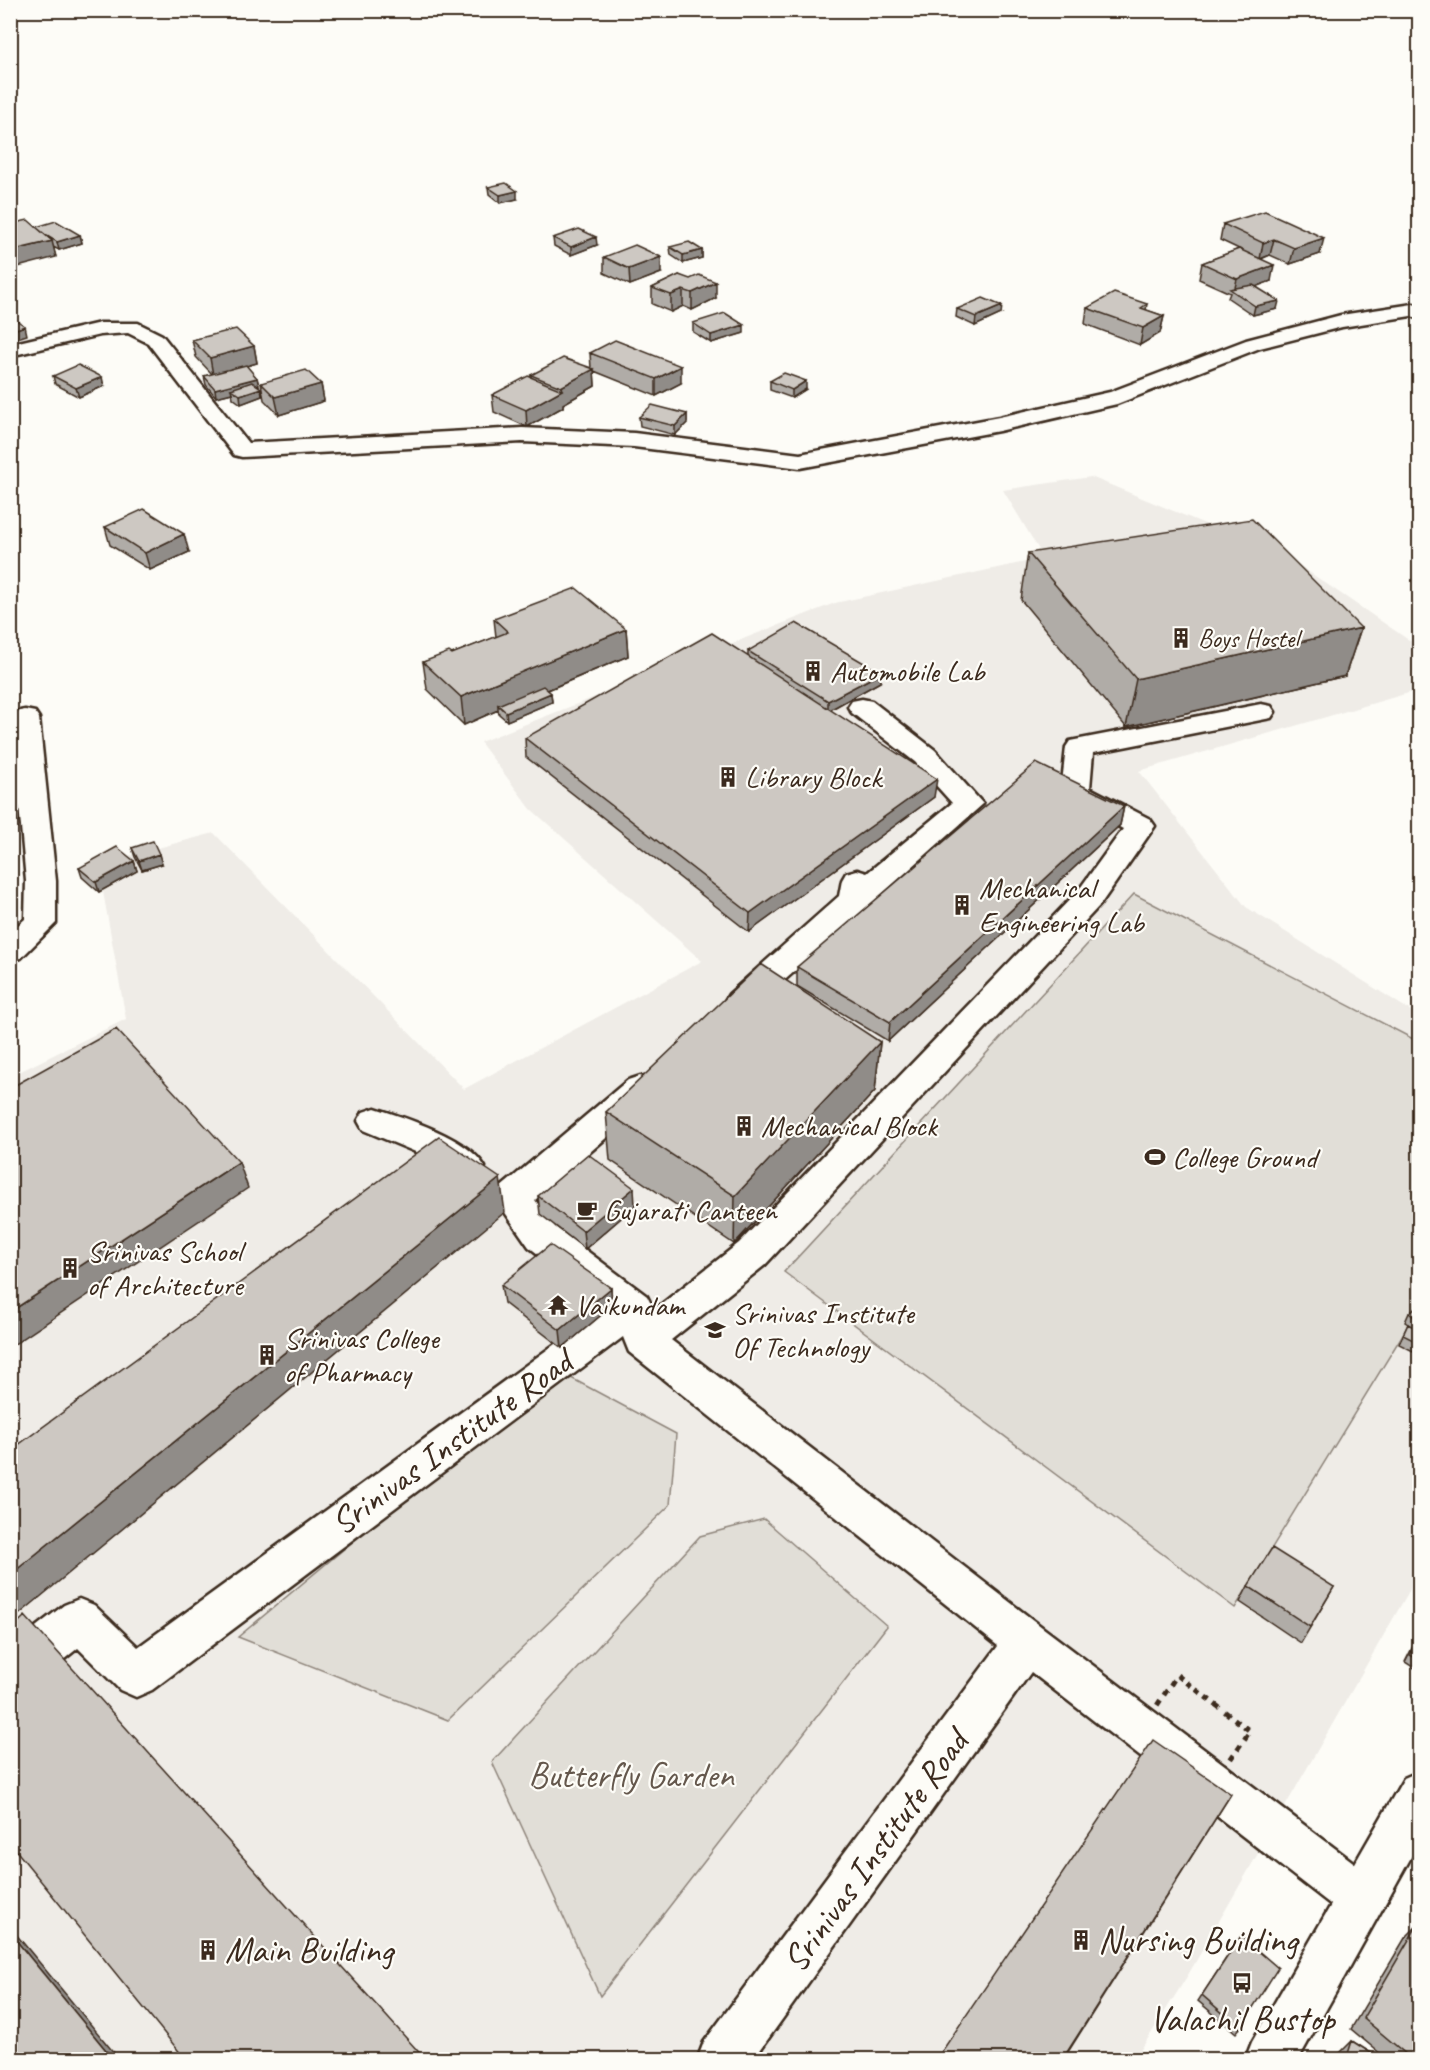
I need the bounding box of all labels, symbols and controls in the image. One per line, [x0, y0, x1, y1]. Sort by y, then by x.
place label: Boys Hostel [1198, 622, 1303, 655]
building icon: Boys Hostel [1169, 626, 1193, 650]
place label: Automobile Lab [830, 652, 986, 690]
building icon: Automobile Lab [801, 659, 825, 683]
place label: Library Block [745, 758, 883, 796]
building icon: Library Block [716, 765, 740, 789]
place label: Mechanical Engineering Lab [979, 869, 1145, 941]
building icon: Mechanical Engineering Lab [950, 893, 974, 917]
place label: Mechanical Block [761, 1107, 939, 1145]
building icon: Mechanical Block [732, 1114, 756, 1138]
place label: College Ground [1172, 1138, 1321, 1176]
sports icon: College Ground [1143, 1145, 1167, 1169]
place label: Gujarati Canteen [604, 1191, 778, 1229]
cafe icon: Gujarati Canteen [575, 1198, 599, 1222]
place label: Srinivas School of Architecture [87, 1232, 247, 1304]
building icon: Srinivas School of Architecture [58, 1256, 82, 1280]
place label: Vaikundam [575, 1286, 686, 1324]
temple icon: Vaikundam [546, 1293, 570, 1317]
place label: Srinivas Institute Of Technology [732, 1294, 916, 1366]
school or university icon: Srinivas Institute Of Technology [703, 1318, 727, 1342]
place label: Srinivas College of Pharmacy [284, 1319, 441, 1391]
street label: Srinivas Institute Road [321, 1336, 585, 1545]
building icon: Srinivas College of Pharmacy [255, 1343, 279, 1367]
street label: Srinivas Institute Road [772, 1717, 981, 1981]
park label: Butterfly Garden [528, 1752, 735, 1798]
place label: Nursing Building [1098, 1917, 1300, 1963]
place label: Main Building [225, 1927, 396, 1973]
building icon: Nursing Building [1069, 1928, 1093, 1952]
building icon: Main Building [196, 1938, 220, 1962]
bus stop icon: Valachil Bustop [1230, 1971, 1254, 1995]
place label: Valachil Bustop [1149, 1996, 1336, 2042]

